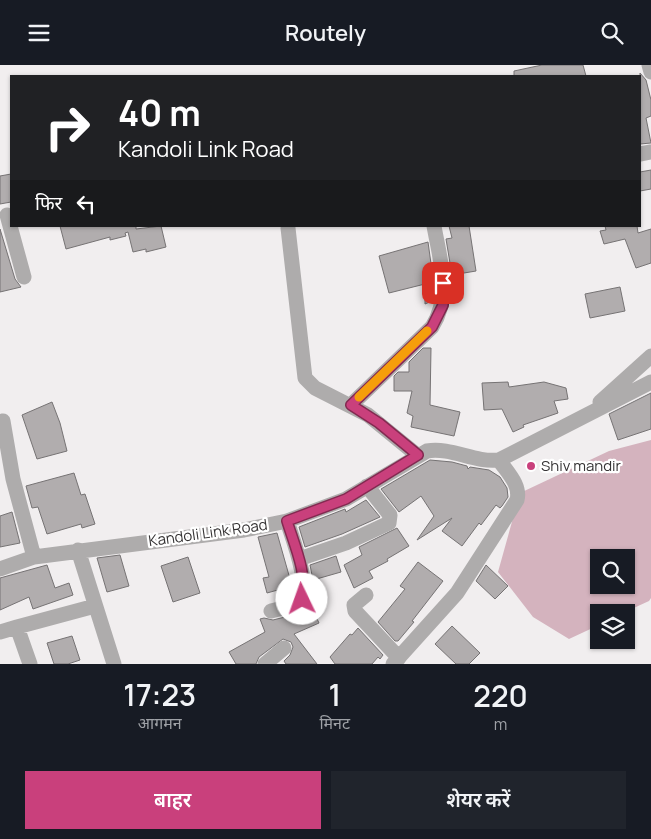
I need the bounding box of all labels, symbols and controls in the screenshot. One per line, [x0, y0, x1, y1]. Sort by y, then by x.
text: Routely [285, 18, 366, 48]
icon: menu [25, 19, 53, 47]
icon: search [598, 19, 626, 47]
text: 40 m [118, 89, 201, 137]
icon: right [35, 95, 100, 160]
text: Kandoli Link Road [118, 134, 294, 164]
text: फिर [35, 190, 62, 216]
icon: left [72, 190, 100, 218]
pin [422, 262, 464, 304]
icon: arrive [429, 269, 457, 297]
place label: Shiv mandir [541, 455, 622, 476]
marker: Shiv mandir [525, 460, 537, 472]
street label: Kandoli Link Road [147, 514, 269, 551]
map controls [590, 549, 635, 649]
button: search [590, 549, 635, 594]
position arrow [275, 572, 327, 624]
button: layers [590, 604, 635, 649]
text: 17:23 [123, 674, 196, 715]
text: 1 [328, 674, 341, 715]
text: 220 [473, 675, 528, 716]
text: आगमन [138, 712, 182, 734]
text: मिनट [319, 712, 350, 734]
text: m [494, 713, 507, 735]
button: बाहर [25, 771, 321, 829]
button: शेयर करें [331, 771, 626, 829]

